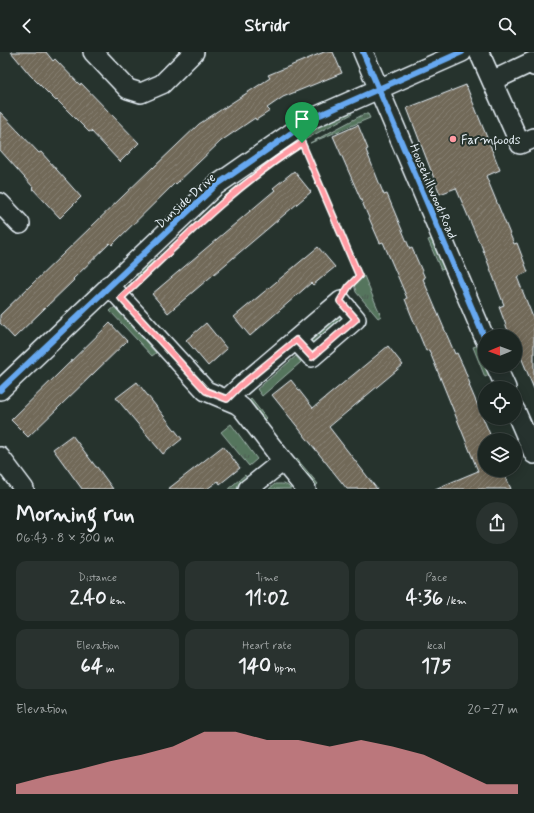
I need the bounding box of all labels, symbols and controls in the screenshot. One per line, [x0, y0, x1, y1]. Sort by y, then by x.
text: Stridr [245, 14, 289, 38]
icon: back [16, 15, 38, 37]
icon: search [496, 15, 518, 37]
pin [285, 102, 319, 143]
icon: arrive [291, 108, 313, 130]
place label: Farmfoods [461, 132, 521, 151]
marker: Farmfoods [448, 134, 458, 144]
street label: Househillwood Road [405, 141, 460, 242]
street label: Dunside Drive [152, 169, 220, 233]
north arrow [478, 329, 522, 373]
map controls [478, 329, 522, 477]
button: locate [478, 381, 522, 425]
button: layers [478, 433, 522, 477]
text: Morning run [16, 501, 135, 529]
button: share [476, 502, 518, 544]
text: 06:43 · 8 × 300 m [16, 530, 114, 547]
text: Distance [78, 571, 117, 585]
text: Time [255, 571, 279, 585]
text: Pace [425, 571, 447, 585]
text: 2.40 [70, 585, 107, 612]
text: 11:02 [245, 585, 289, 612]
text: 4:36 [406, 585, 443, 612]
text: km [107, 594, 126, 608]
text: /km [443, 594, 467, 608]
text: Elevation [76, 639, 119, 653]
text: Heart rate [242, 639, 292, 653]
text: kcal [427, 639, 446, 653]
text: 64 [81, 653, 103, 680]
text: 140 [238, 653, 271, 680]
text: 175 [421, 653, 451, 680]
text: m [103, 662, 115, 676]
text: bpm [271, 662, 296, 676]
text: Elevation [16, 701, 67, 718]
text: 20–27 m [467, 701, 518, 718]

